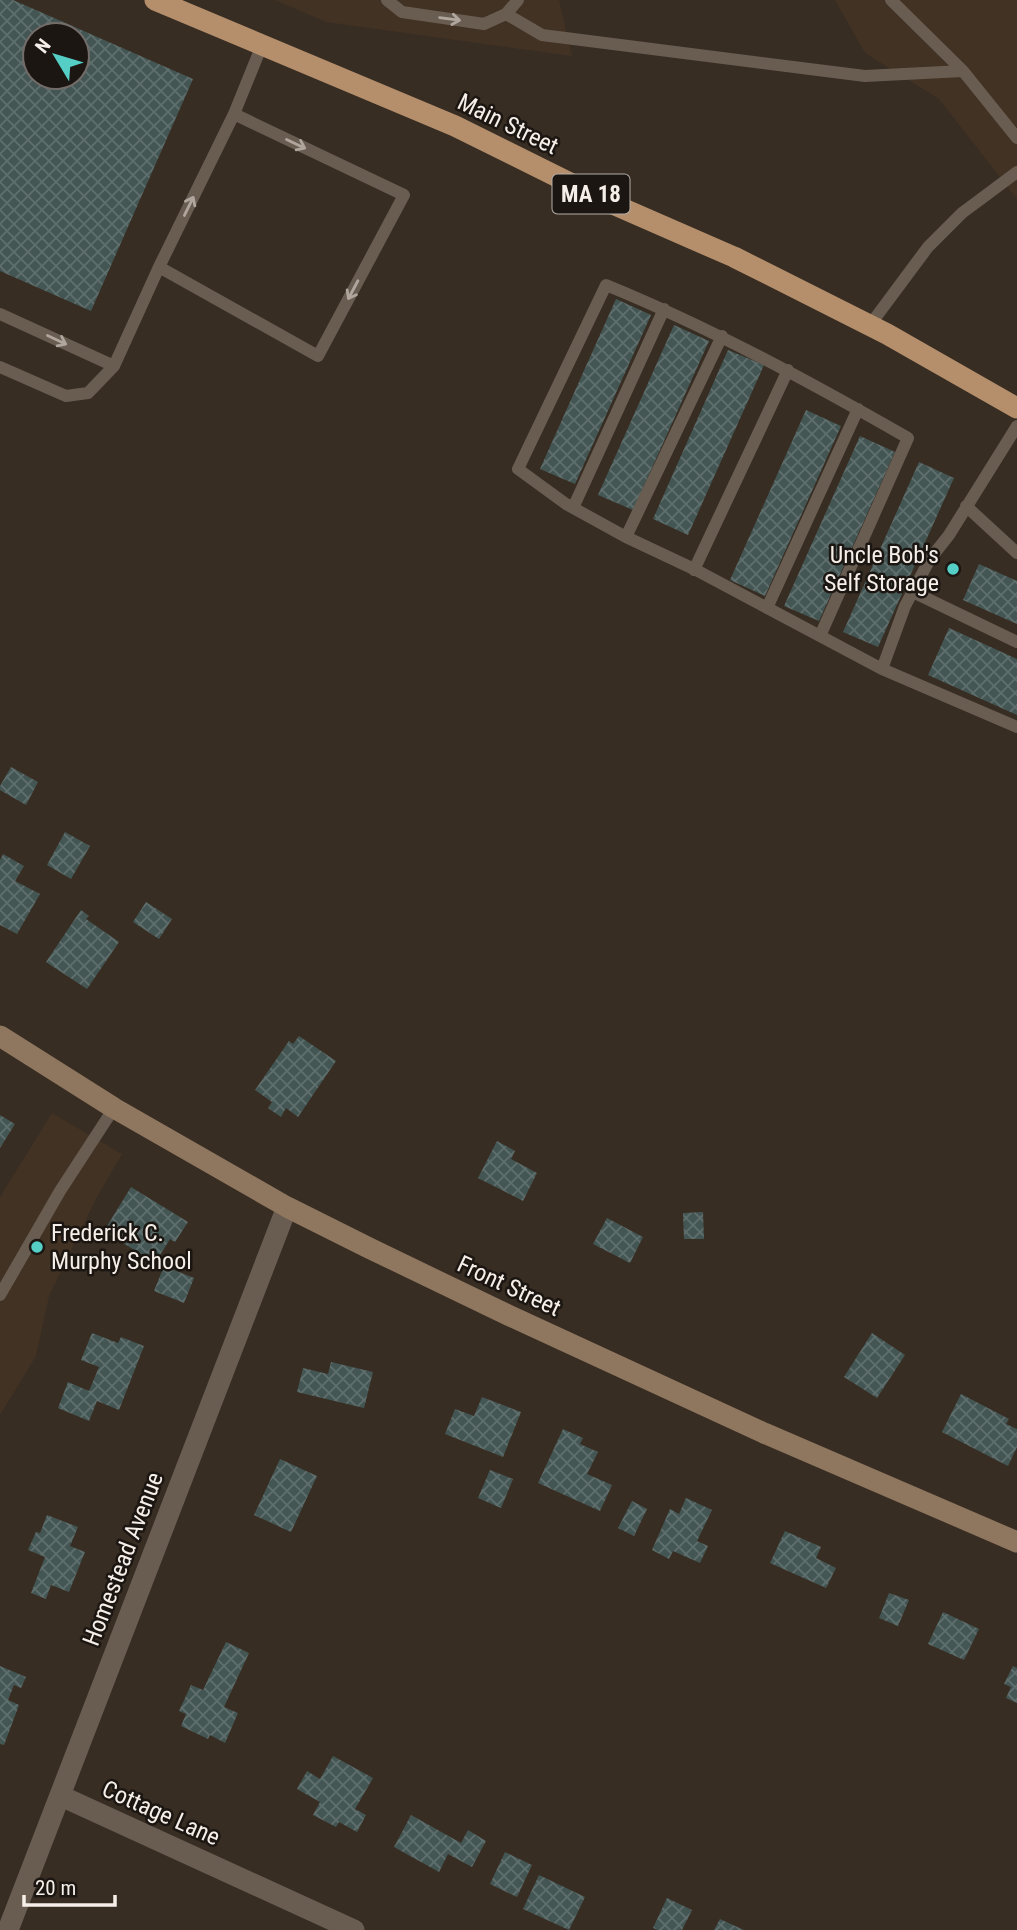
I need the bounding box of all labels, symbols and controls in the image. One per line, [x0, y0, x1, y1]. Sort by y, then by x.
one-way arrow [439, 13, 461, 26]
north arrow [21, 21, 91, 91]
text: N [30, 34, 56, 58]
street label: Main Street [453, 88, 563, 160]
one-way arrow [285, 137, 306, 151]
road number: MA 18 [552, 174, 630, 214]
one-way arrow [183, 196, 197, 217]
one-way arrow [346, 279, 359, 300]
one-way arrow [46, 334, 67, 347]
place label: Uncle Bob's Self Storage [824, 541, 939, 597]
marker: Uncle Bob's Self Storage [945, 561, 961, 577]
place label: Frederick C. Murphy School [51, 1219, 192, 1275]
marker: Frederick C. Murphy School [29, 1239, 45, 1255]
street label: Front Street [453, 1250, 565, 1322]
street label: Homestead Avenue [77, 1468, 169, 1650]
street label: Cottage Lane [98, 1775, 224, 1851]
scale bar [24, 1864, 116, 1908]
text: 20 m [35, 1876, 76, 1900]

